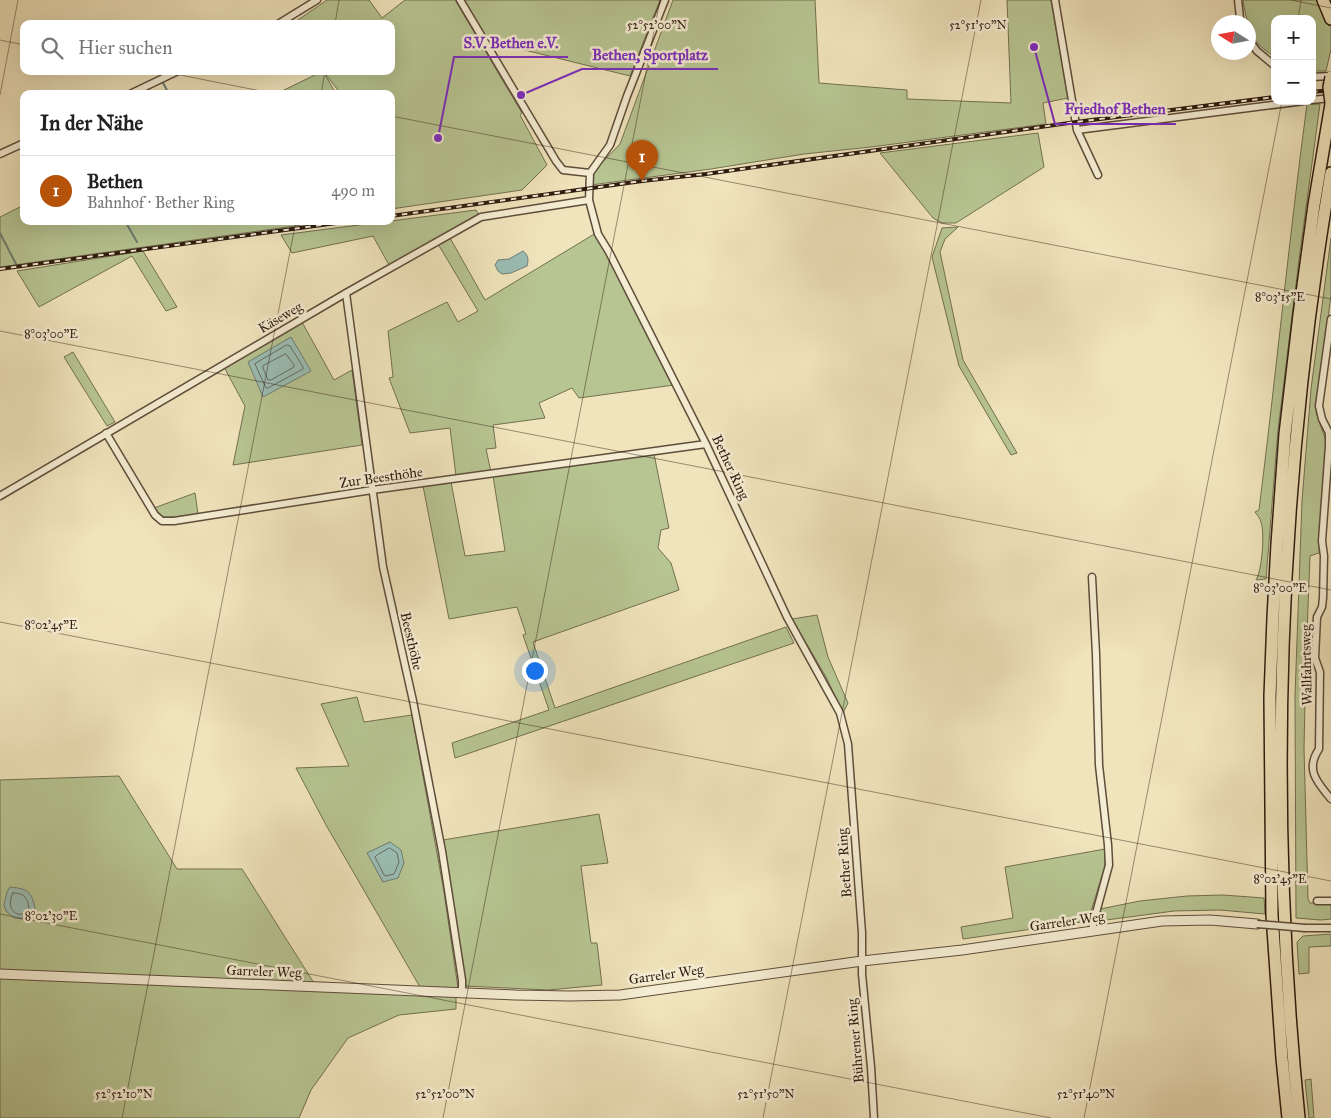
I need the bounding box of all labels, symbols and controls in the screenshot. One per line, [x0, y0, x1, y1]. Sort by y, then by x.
north arrow [1211, 15, 1256, 60]
map controls [1271, 15, 1316, 105]
button: + [1271, 15, 1316, 60]
text: 52°52'00"N [627, 18, 687, 32]
text: 52°51'50"N [949, 18, 1007, 32]
search box [20, 20, 395, 75]
callout: S.V. Bethen e.V. [454, 27, 568, 57]
icon: search [38, 34, 66, 62]
text: S.V. Bethen e.V. [464, 34, 558, 52]
text: Hier suchen [78, 36, 172, 59]
callout: Bethen, Sportplatz [582, 39, 718, 69]
text: Bethen, Sportplatz [592, 46, 708, 65]
button: − [1271, 60, 1316, 105]
callout: Friedhof Bethen [1055, 94, 1176, 124]
text: Friedhof Bethen [1064, 100, 1166, 118]
text: In der Nähe [40, 110, 143, 136]
pin: 1 [626, 140, 658, 181]
text: Bethen [87, 170, 143, 193]
text: 1 [53, 181, 59, 200]
text: 490 m [331, 181, 375, 200]
text: Bahnhof · Bether Ring [87, 193, 234, 212]
text: 8°03'15"E [1255, 290, 1305, 304]
street label: Käseweg [255, 298, 306, 337]
text: 8°03'00"E [24, 327, 78, 341]
street label: Bether Ring [708, 432, 753, 503]
street label: Zur Beesthöhe [338, 463, 424, 492]
text: 8°03'00"E [1253, 581, 1307, 595]
street label: Beesthöhe [397, 610, 427, 672]
text: 8°02'45"E [24, 618, 78, 632]
street label: Wallfahrtsweg [1297, 624, 1316, 706]
your location [522, 658, 548, 684]
street label: Bether Ring [834, 827, 855, 898]
text: 8°02'45"E [1253, 872, 1307, 886]
street label: Garreler Weg [1029, 908, 1106, 935]
text: 8°02'30"E [25, 909, 78, 923]
street label: Garreler Weg [628, 961, 705, 988]
street label: Garreler Weg [226, 962, 302, 981]
street label: Bührener Ring [843, 997, 868, 1084]
text: 52°52'10"N [95, 1087, 153, 1101]
text: 52°52'00"N [415, 1087, 475, 1101]
text: 52°51'50"N [737, 1087, 795, 1101]
text: 52°51'40"N [1057, 1087, 1115, 1101]

